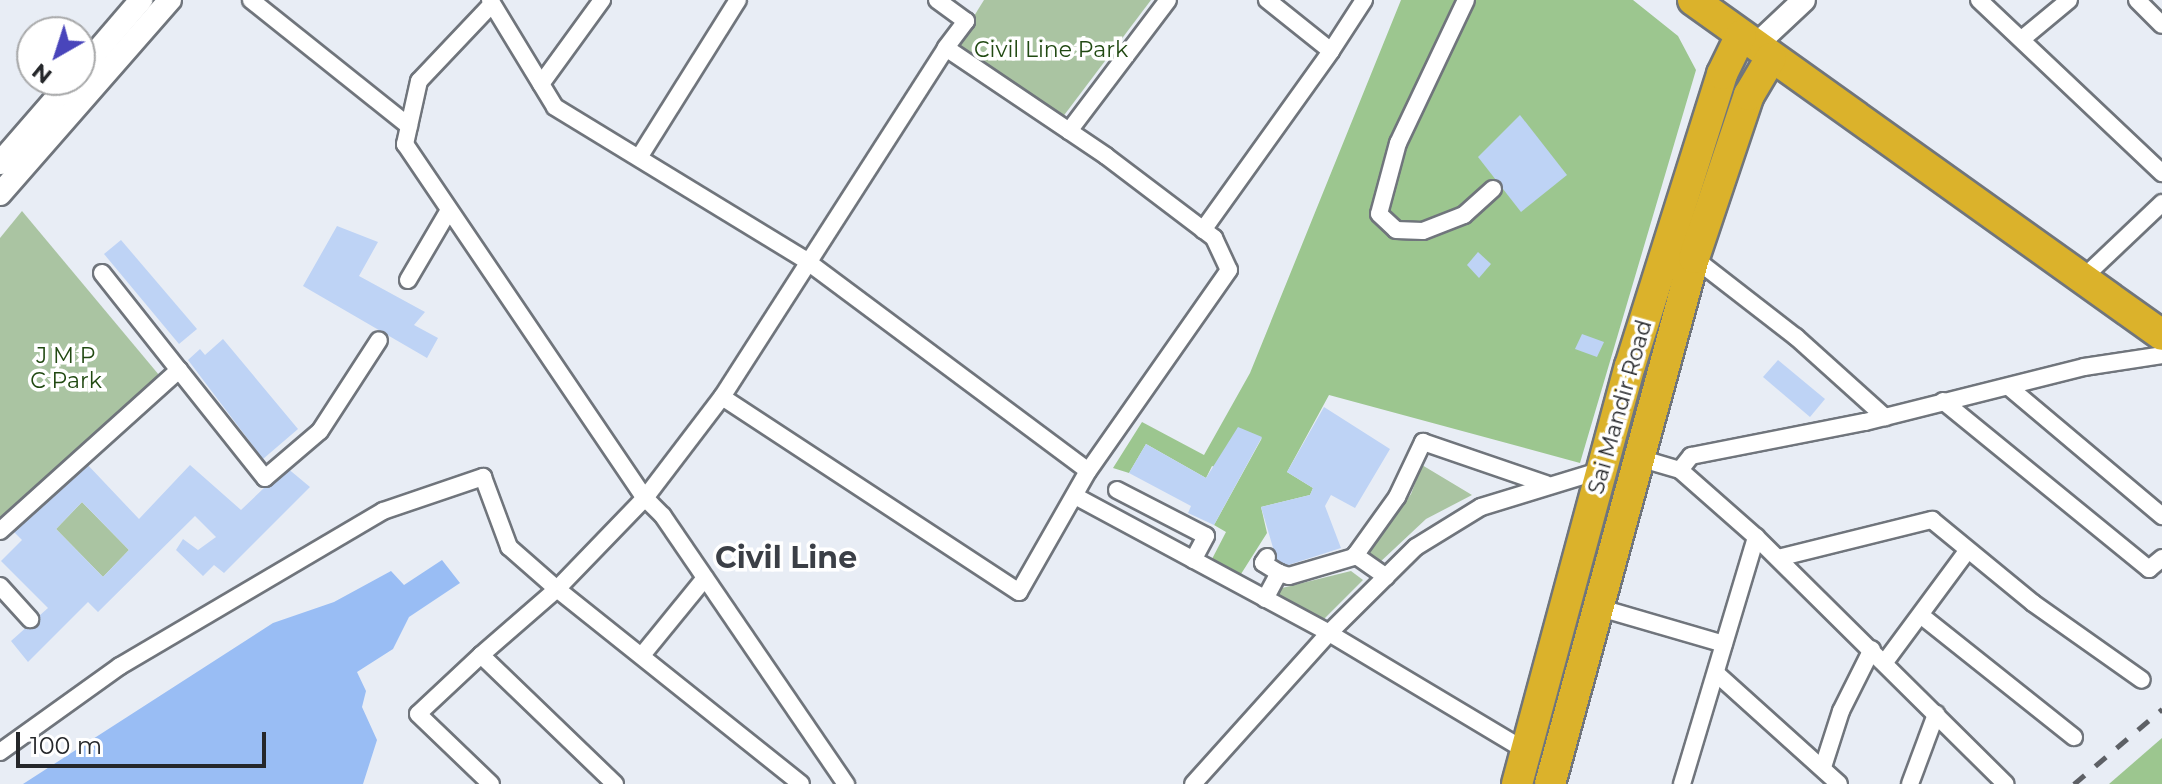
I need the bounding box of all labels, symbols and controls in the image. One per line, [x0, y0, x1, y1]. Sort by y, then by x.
north arrow [16, 16, 96, 96]
park label: Civil Line Park [974, 37, 1128, 63]
text: N [26, 57, 57, 90]
street label: Sai Mandir Road [1583, 317, 1657, 497]
park label: J M P C Park [30, 342, 102, 394]
district label: Civil Line [715, 540, 857, 576]
scale bar [20, 716, 270, 766]
text: 100 m [30, 731, 102, 760]

